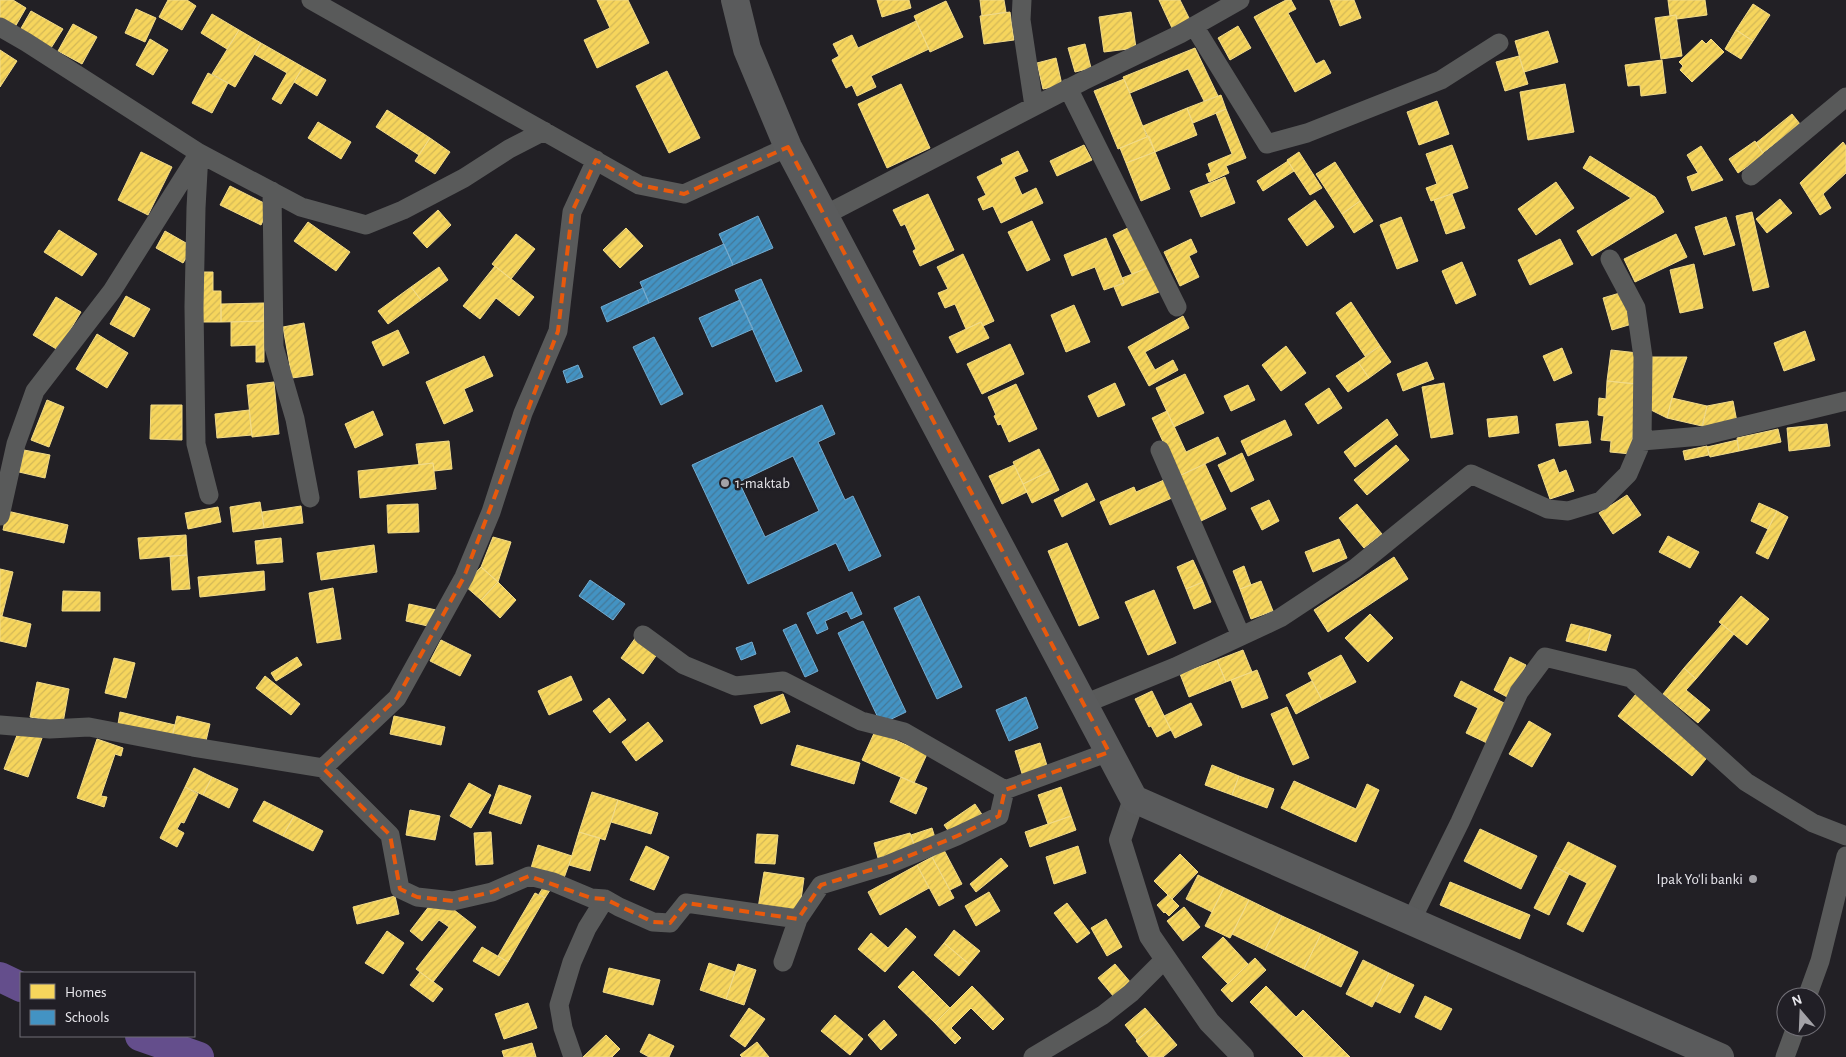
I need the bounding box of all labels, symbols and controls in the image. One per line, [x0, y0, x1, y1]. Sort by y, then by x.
place label: 1-maktab [735, 476, 790, 491]
marker: 1-maktab [719, 477, 731, 489]
place label: Ipak Yo'li banki [1657, 872, 1743, 887]
marker: Ipak Yo'li banki [1747, 873, 1759, 885]
legend [20, 972, 195, 1037]
text: Homes [65, 985, 107, 1000]
north arrow [1776, 987, 1826, 1037]
text: N [1790, 992, 1804, 1009]
text: Schools [65, 1010, 109, 1025]

